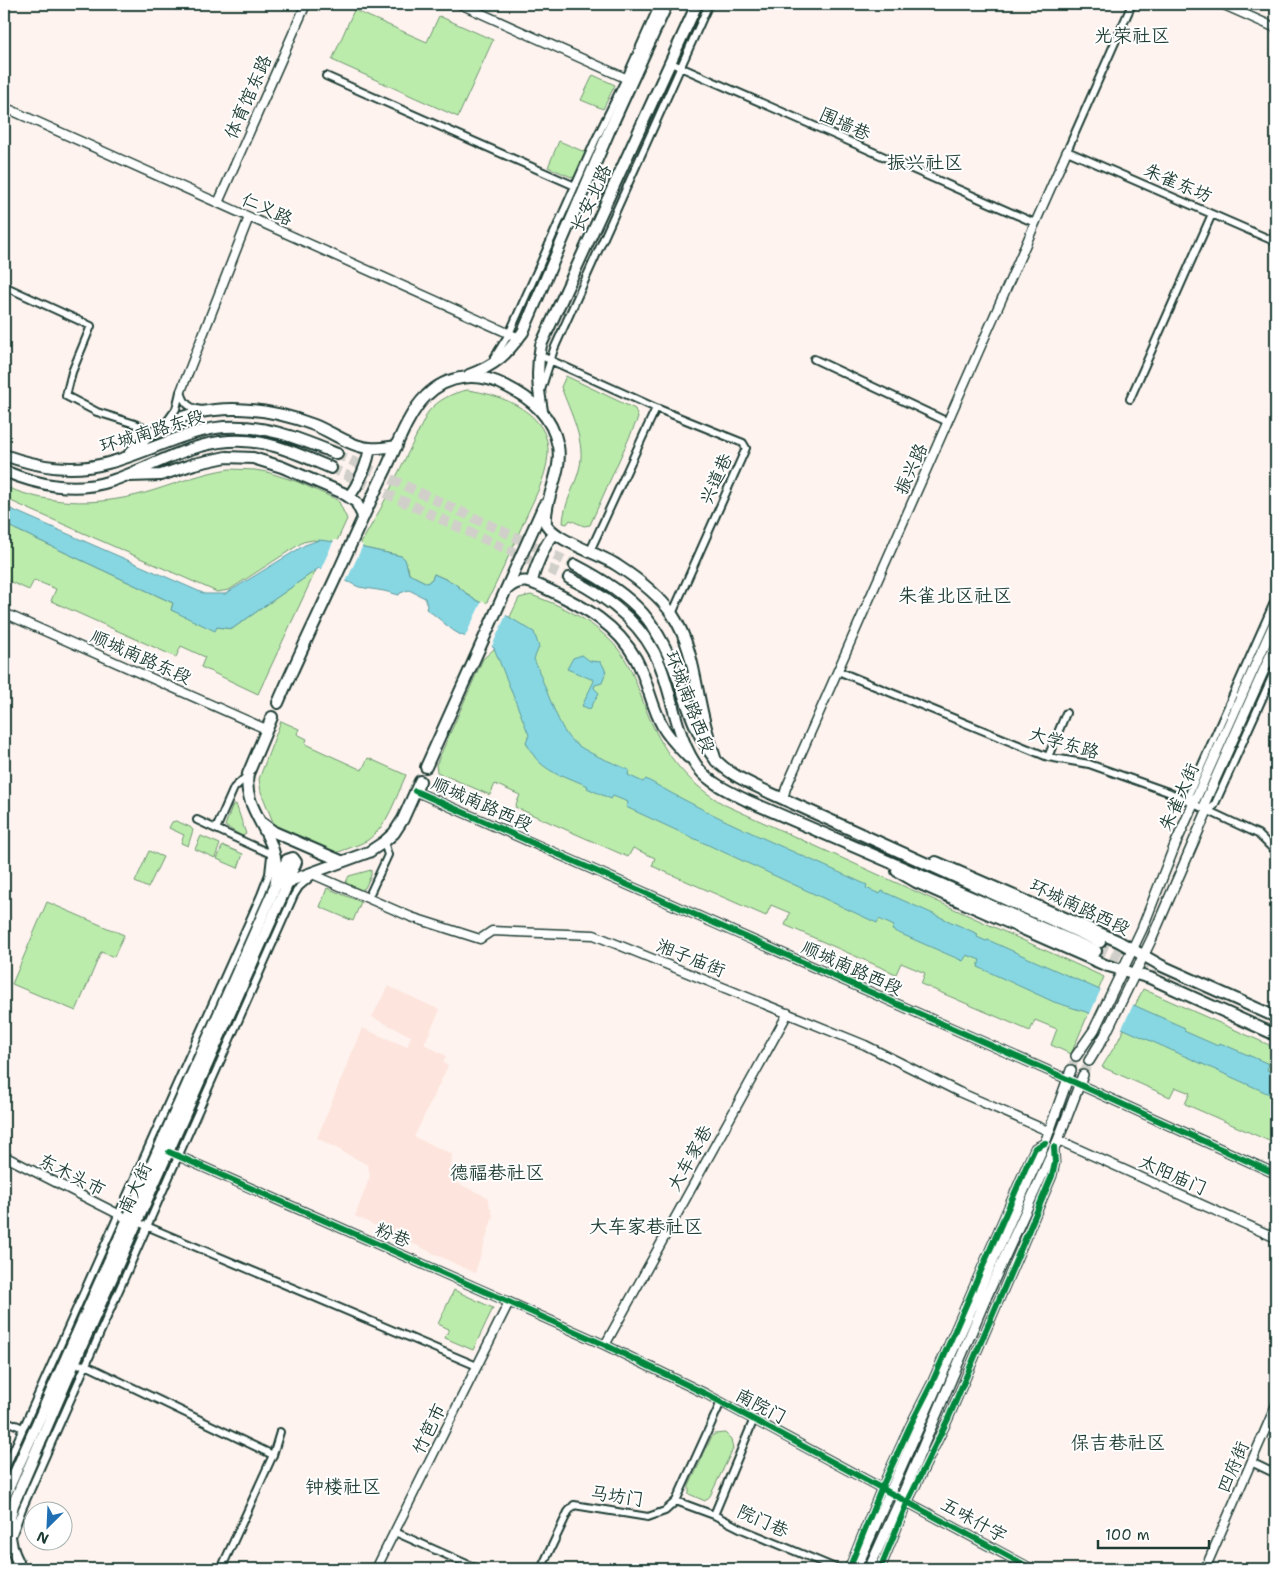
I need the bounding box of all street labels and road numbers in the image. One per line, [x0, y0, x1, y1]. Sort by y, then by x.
street label: 体育馆东路 [219, 51, 277, 143]
street label: 围墙巷 [815, 102, 875, 146]
street label: 朱雀东坊 [1140, 158, 1216, 208]
street label: 长安北路 [565, 160, 617, 236]
street label: 仁义路 [237, 187, 297, 231]
street label: 环城南路东段 [97, 404, 207, 458]
street label: 振兴路 [889, 439, 933, 499]
street label: 兴道巷 [694, 449, 738, 509]
street label: 顺城南路东段 [87, 624, 195, 690]
street label: 环城南路西段 [659, 647, 721, 757]
street label: 大学东路 [1026, 722, 1102, 764]
street label: 朱雀大街 [1153, 759, 1205, 835]
street label: 顺城南路西段 [428, 771, 536, 837]
street label: 环城南路西段 [1026, 873, 1134, 941]
street label: 湘子庙街 [653, 933, 729, 983]
street label: 顺城南路西段 [798, 935, 906, 1001]
street label: 大车家巷 [662, 1121, 718, 1195]
street label: 东木头市 [34, 1148, 110, 1202]
street label: 太阳庙门 [1135, 1149, 1211, 1201]
street label: 南大街 [113, 1158, 157, 1218]
street label: 粉巷 [372, 1217, 414, 1253]
street label: 南院门 [732, 1383, 790, 1429]
street label: 竹笆市 [406, 1399, 452, 1459]
street label: 四府街 [1211, 1437, 1255, 1497]
street label: 马坊门 [589, 1480, 645, 1512]
street label: 五味什字 [937, 1492, 1011, 1548]
street label: 院门巷 [733, 1499, 793, 1543]

